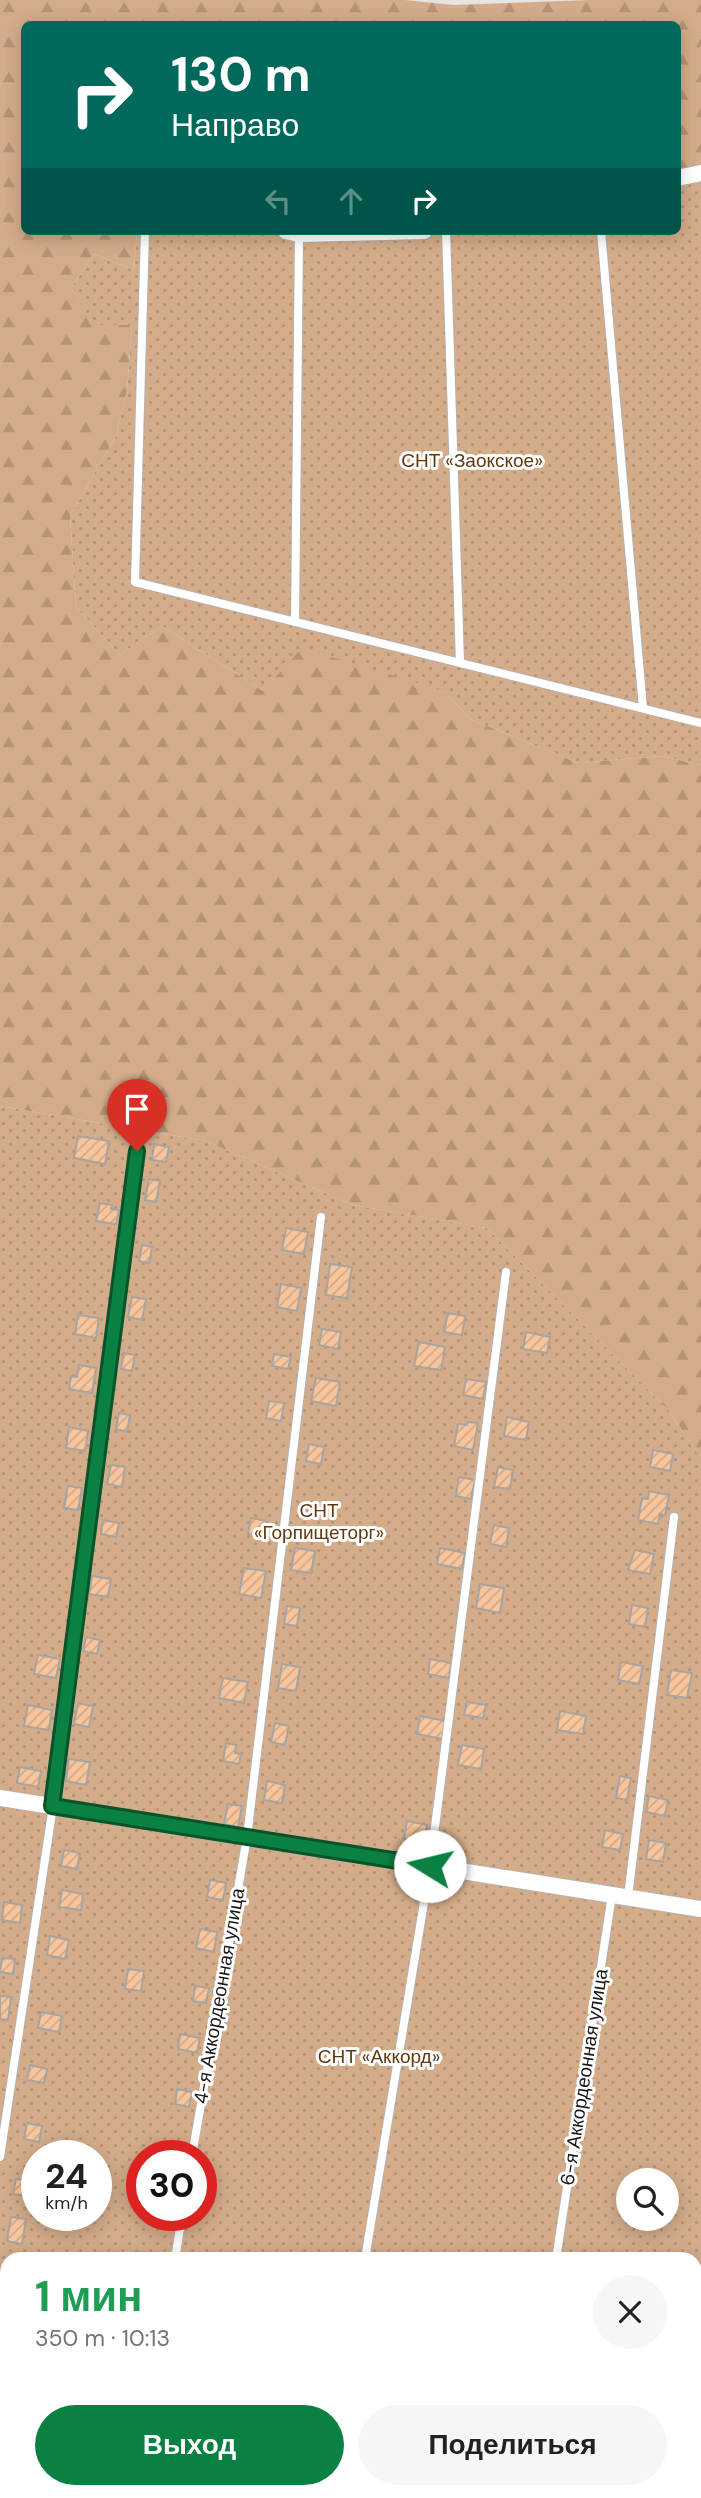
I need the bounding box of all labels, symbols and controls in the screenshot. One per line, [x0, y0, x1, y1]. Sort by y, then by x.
text: 130 m [171, 42, 311, 106]
icon: right [56, 49, 147, 140]
text: Направо [171, 104, 299, 146]
icon: left [259, 182, 297, 220]
icon: ahead [332, 182, 370, 220]
icon: right [405, 182, 443, 220]
park label: СНТ «Заокское» [401, 448, 543, 473]
pin [107, 1079, 167, 1151]
icon: arrive [118, 1090, 156, 1128]
park label: СНТ «Горпищеторг» [254, 1498, 384, 1545]
position arrow [393, 1829, 467, 1903]
street label: 4-я Аккордеонная улица [188, 1886, 250, 2106]
street label: 6-я Аккордеонная улица [555, 1966, 614, 2187]
park label: СНТ «Аккорд» [318, 2044, 440, 2069]
speed limit sign: 30 [126, 2140, 217, 2231]
text: 24 [45, 2153, 88, 2199]
map controls [616, 2168, 679, 2231]
button: search [616, 2168, 679, 2231]
text: km/h [45, 2191, 88, 2215]
text: 1 мин [35, 2269, 142, 2324]
button: close [593, 2275, 667, 2349]
text: 350 m · 10:13 [35, 2323, 170, 2353]
button: Выход [35, 2405, 344, 2485]
button: Поделиться [358, 2405, 667, 2485]

